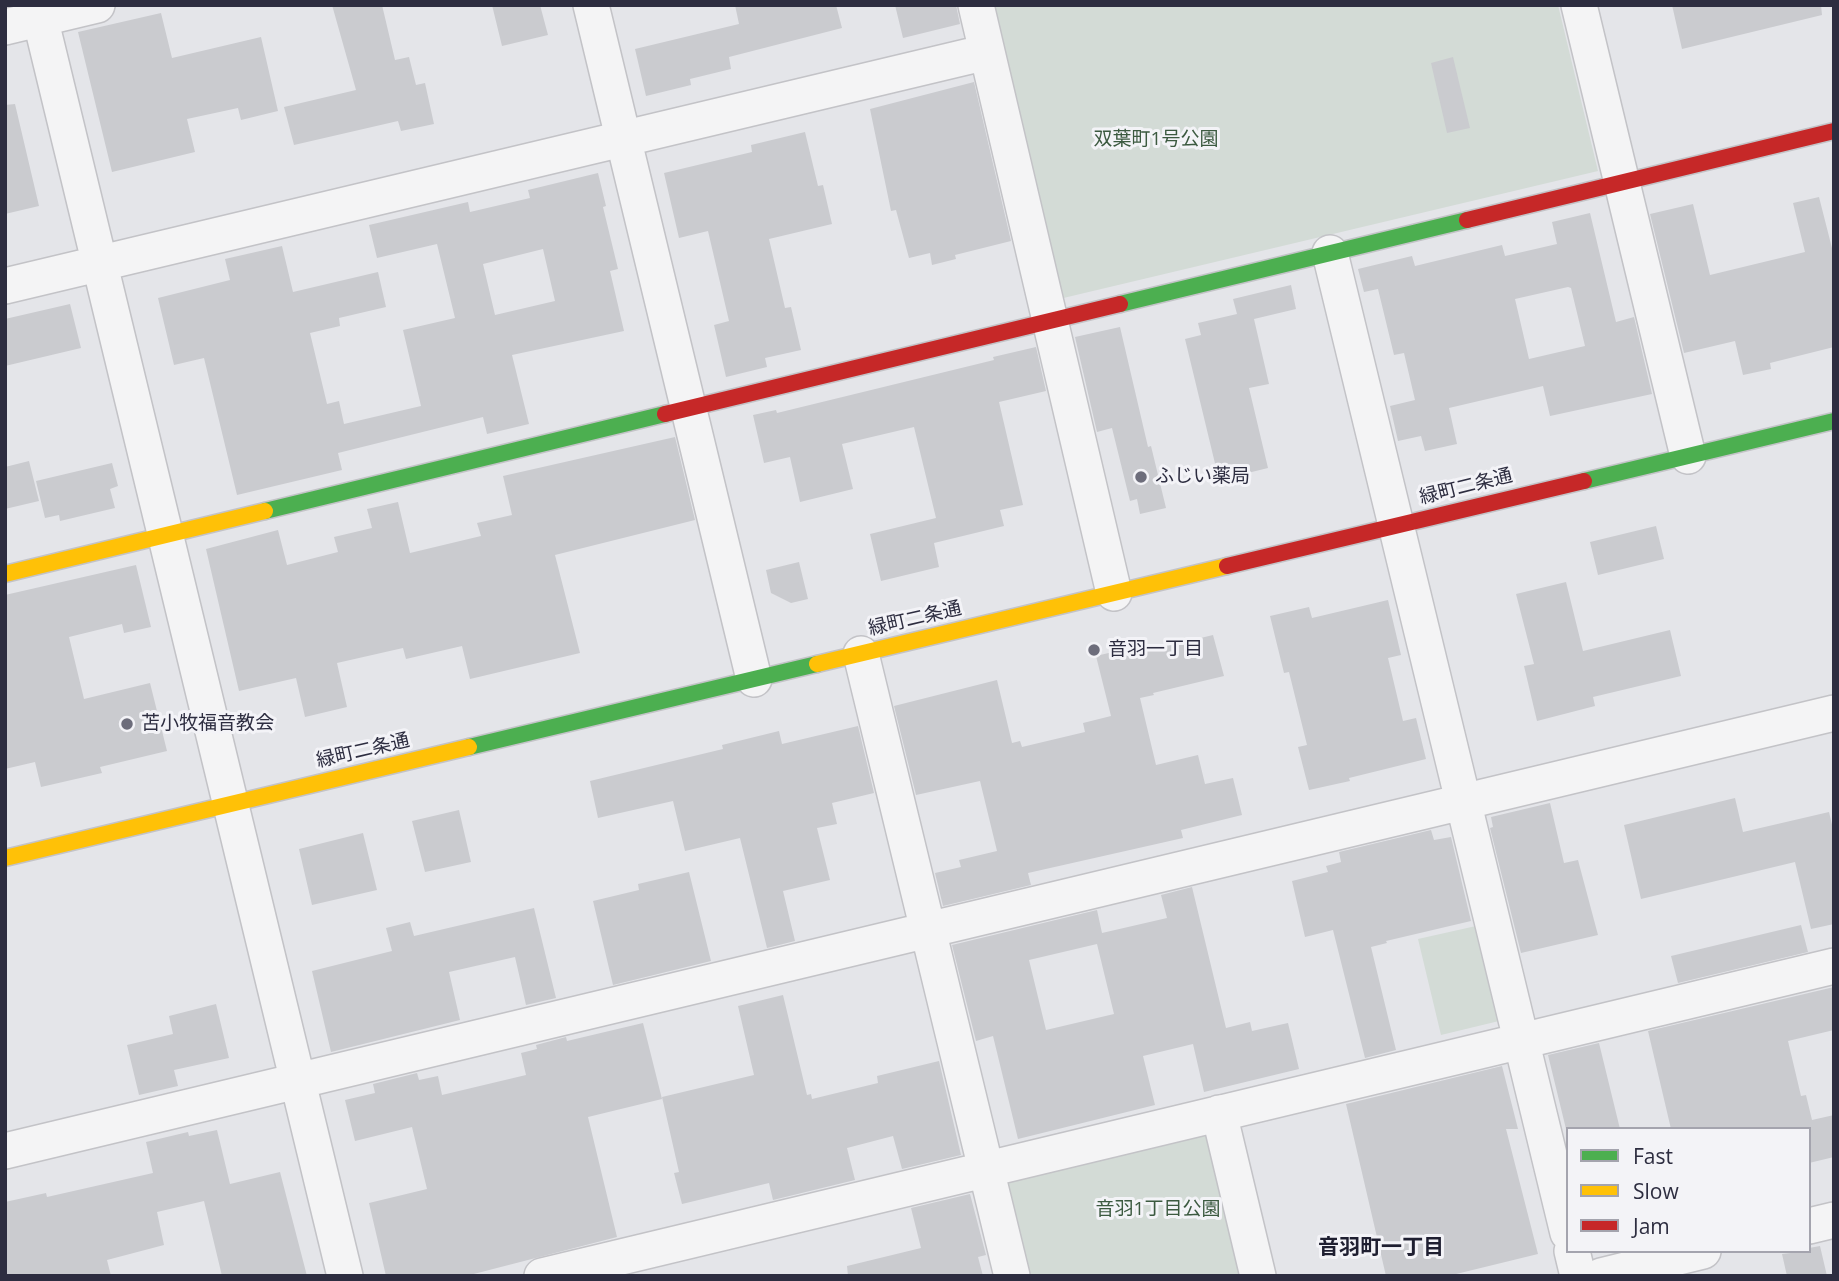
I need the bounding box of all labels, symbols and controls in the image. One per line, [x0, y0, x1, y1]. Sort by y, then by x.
park label: 双葉町1号公園 [1094, 129, 1218, 151]
street label: 緑町二条通 [1417, 464, 1515, 510]
place label: ふじい薬局 [1155, 466, 1250, 488]
marker: ふじい薬局 [1133, 469, 1149, 485]
street label: 緑町二条通 [866, 597, 964, 641]
place label: 音羽一丁目 [1108, 639, 1203, 661]
marker: 音羽一丁目 [1086, 642, 1102, 658]
place label: 苫小牧福音教会 [141, 713, 274, 735]
marker: 苫小牧福音教会 [119, 716, 135, 732]
street label: 緑町二条通 [314, 729, 412, 773]
legend [1566, 1127, 1811, 1253]
text: Fast [1633, 1142, 1673, 1170]
text: Slow [1633, 1177, 1679, 1205]
park label: 音羽1丁目公園 [1096, 1199, 1220, 1221]
text: Jam [1633, 1212, 1670, 1240]
district label: 音羽町一丁目 [1318, 1235, 1444, 1261]

